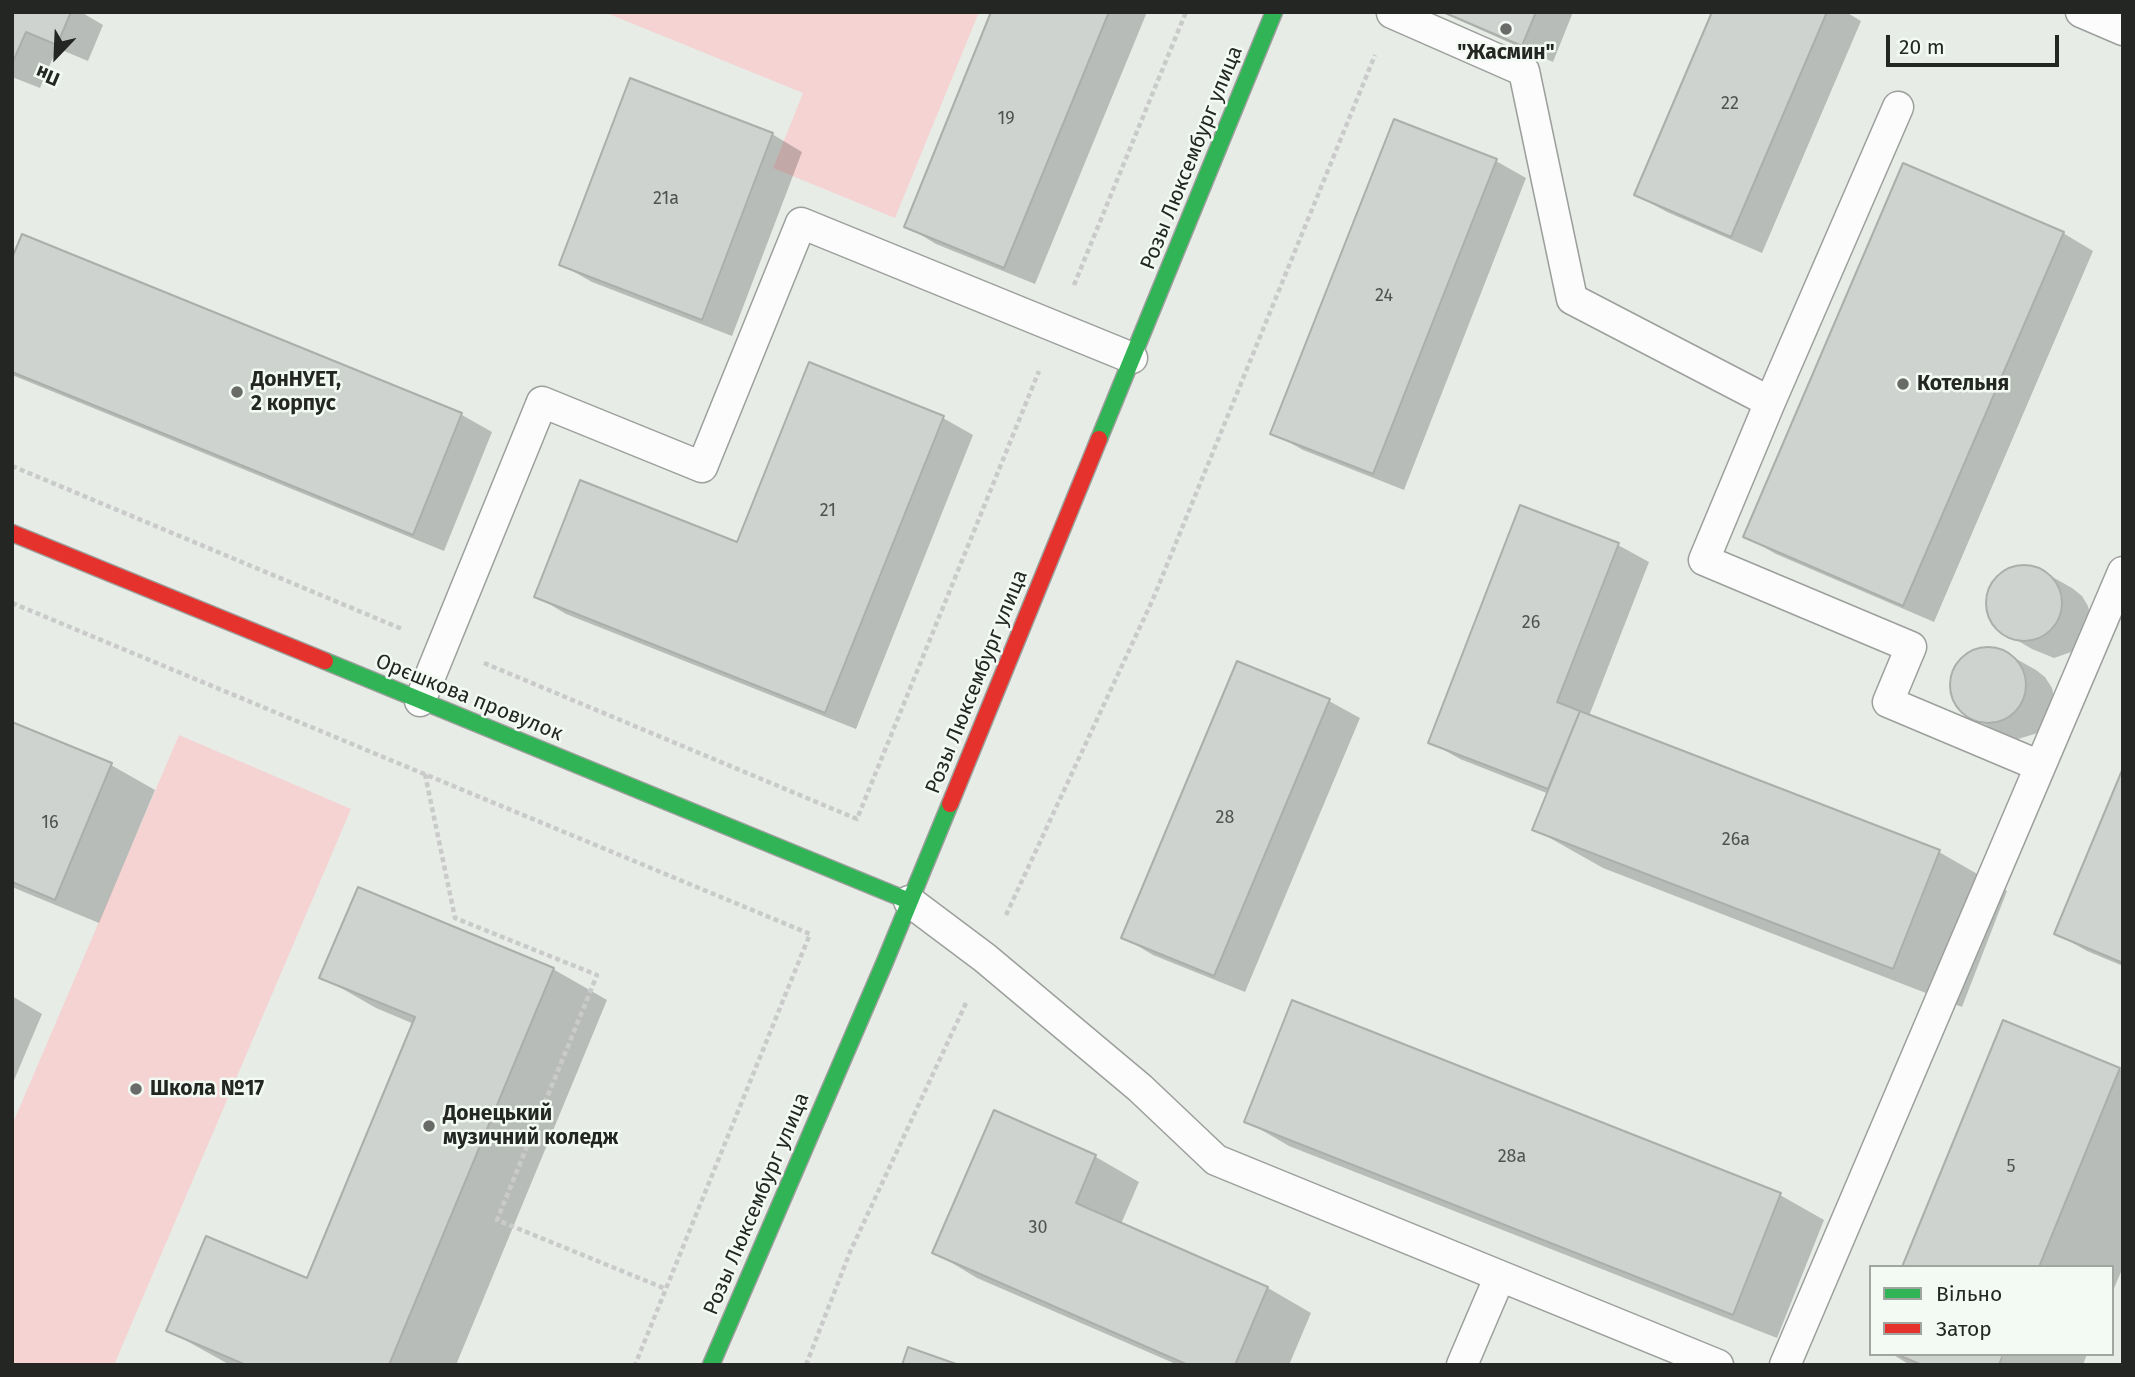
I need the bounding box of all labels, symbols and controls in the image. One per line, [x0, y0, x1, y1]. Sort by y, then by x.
north arrow [21, 21, 91, 91]
marker: "Жасмин" [1498, 21, 1514, 37]
scale bar [1890, 21, 2063, 65]
text: 20 m [1899, 34, 1945, 60]
place label: "Жасмин" [1457, 40, 1555, 66]
street label: Розы Люксембург улица [1136, 43, 1248, 273]
text: Пн [32, 61, 63, 91]
house number: 22 [1721, 93, 1739, 115]
house number: 19 [997, 108, 1015, 130]
house number: 21а [653, 188, 679, 210]
house number: 24 [1375, 285, 1393, 307]
place label: ДонНУЕТ, 2 корпус [251, 367, 341, 417]
place label: Котельня [1917, 371, 2009, 397]
marker: Котельня [1895, 376, 1911, 392]
marker: ДонНУЕТ, 2 корпус [229, 384, 245, 400]
house number: 21 [820, 500, 836, 522]
street label: Розы Люксембург улица [921, 567, 1033, 797]
house number: 26 [1522, 612, 1540, 634]
street label: Орєшкова провулок [372, 649, 566, 747]
house number: 28 [1216, 807, 1234, 829]
house number: 16 [41, 812, 59, 834]
house number: 26а [1722, 829, 1750, 851]
place label: Школа №17 [150, 1076, 264, 1102]
marker: Школа №17 [128, 1081, 144, 1097]
street label: Розы Люксембург улица [699, 1089, 815, 1319]
place label: Донецький музичний коледж [443, 1101, 618, 1151]
marker: Донецький музичний коледж [421, 1118, 437, 1134]
house number: 28а [1498, 1146, 1526, 1168]
house number: 5 [2006, 1156, 2016, 1178]
house number: 30 [1028, 1217, 1048, 1239]
legend [1869, 1265, 2114, 1356]
text: Вільно [1936, 1281, 2002, 1307]
text: Затор [1936, 1316, 1992, 1342]

